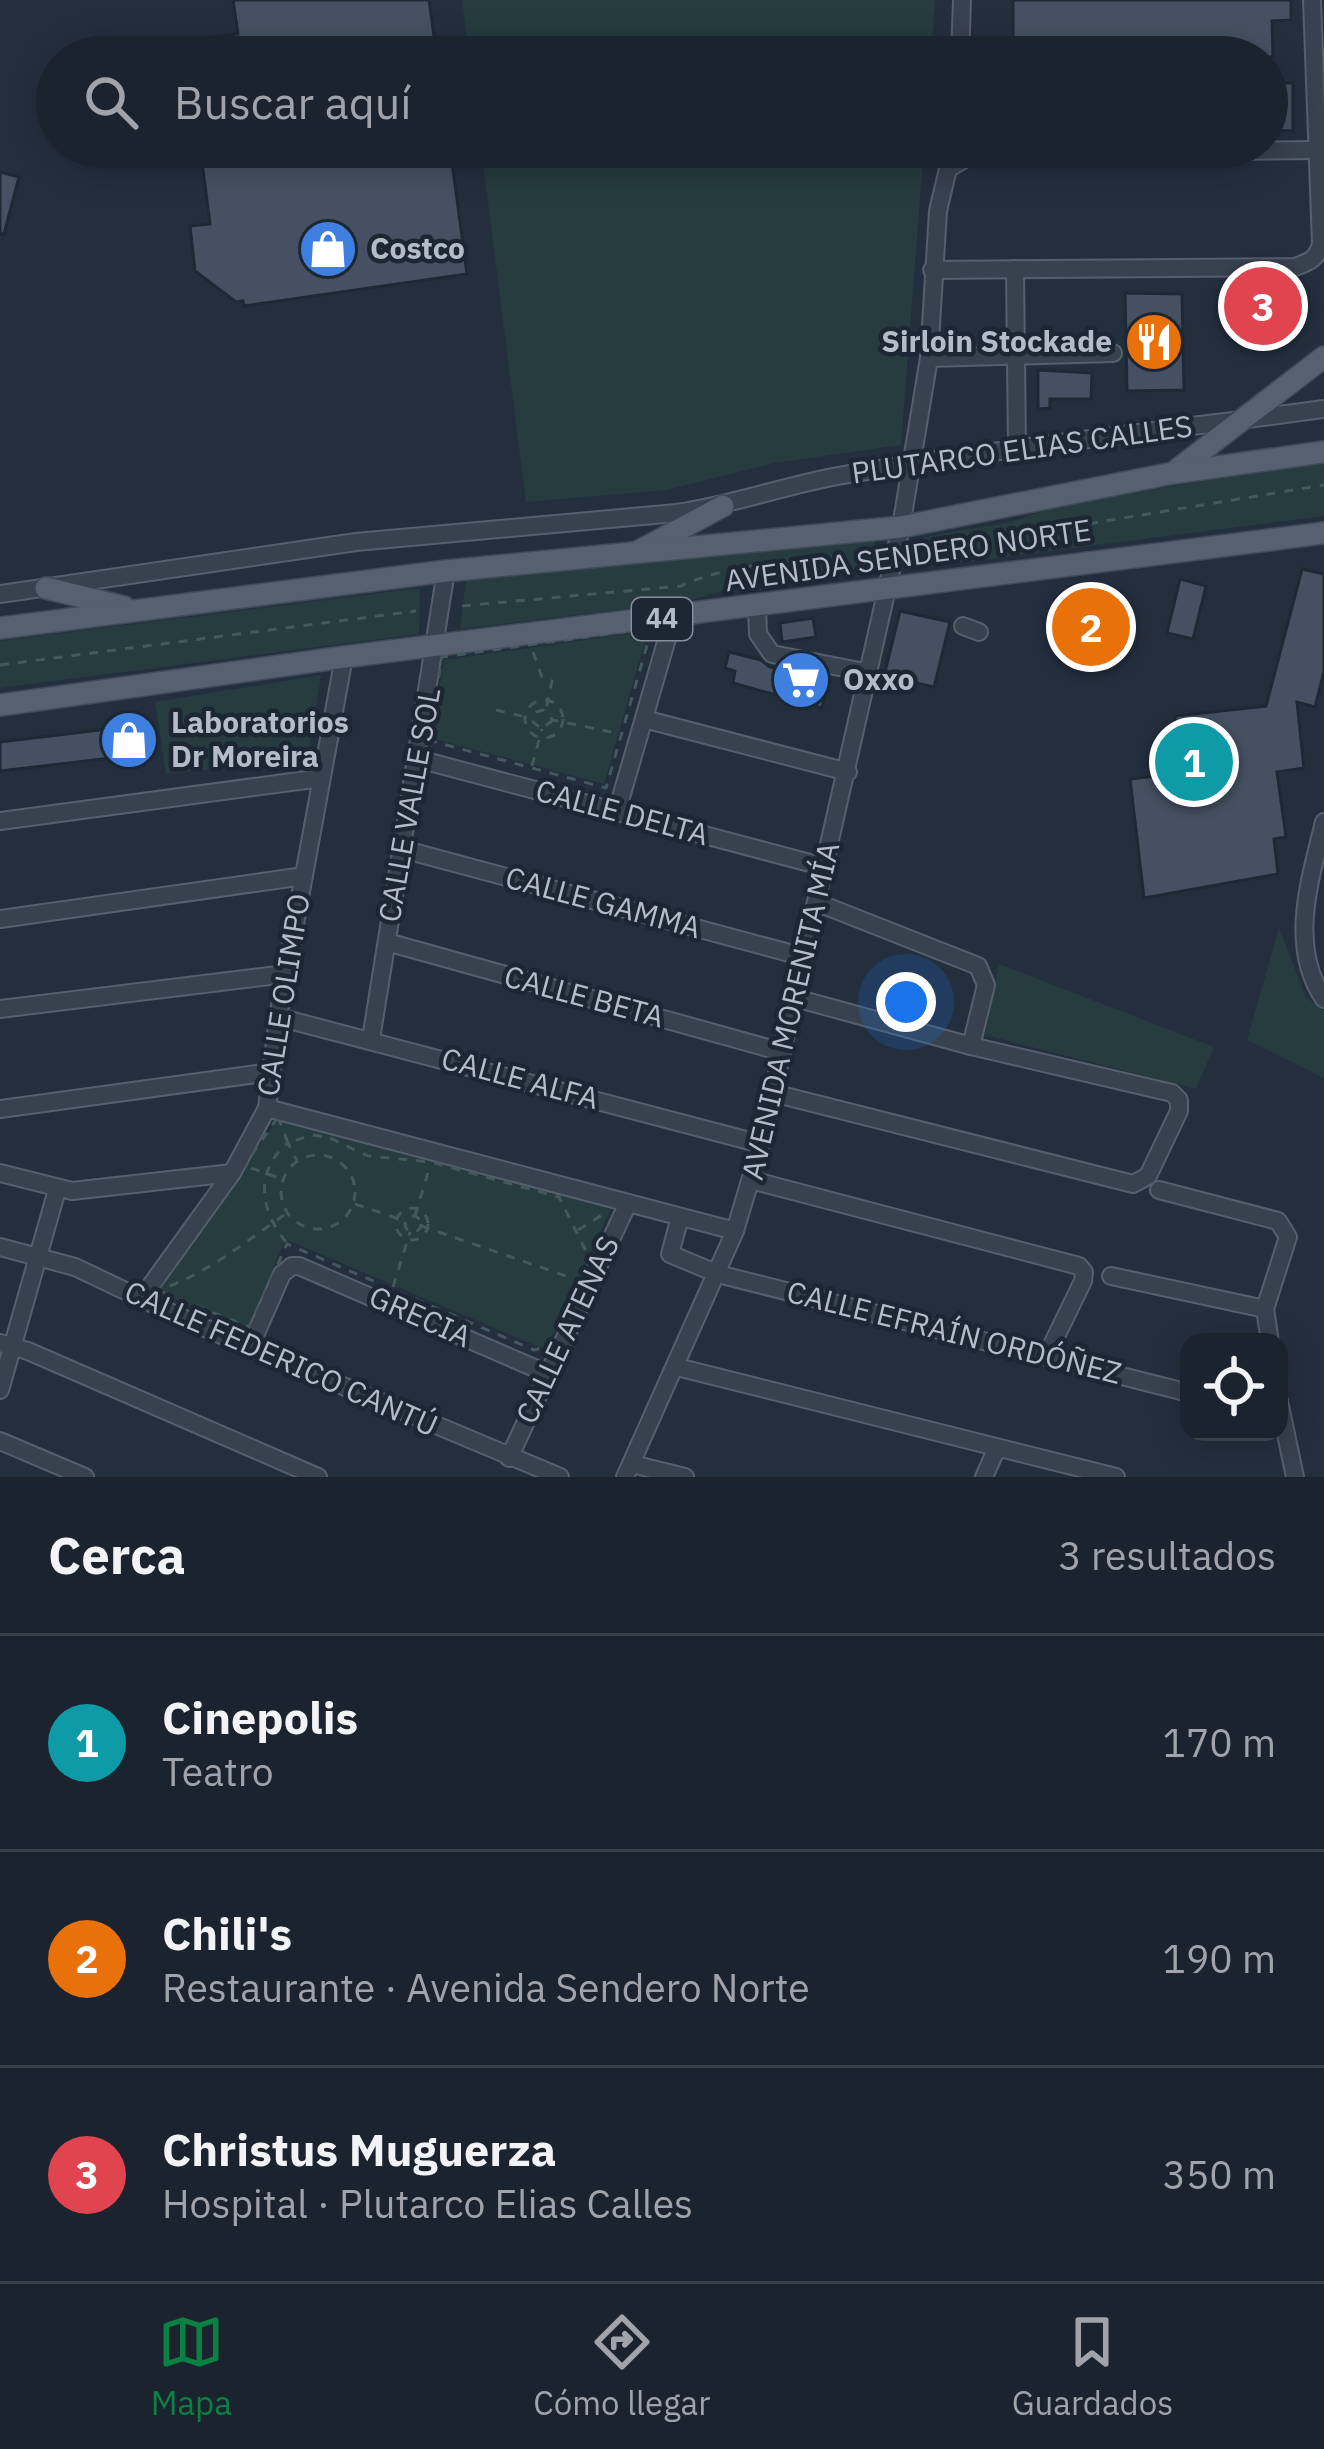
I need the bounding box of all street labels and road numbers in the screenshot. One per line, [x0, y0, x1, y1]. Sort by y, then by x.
street label: PLUTARCO ELIAS CALLES [849, 405, 1195, 492]
street label: AVENIDA SENDERO NORTE [722, 509, 1094, 600]
road number: 44 [632, 598, 692, 640]
street label: CALLE VALLE SOL [369, 685, 448, 925]
street label: CALLE DELTA [532, 770, 713, 853]
street label: AVENIDA MORENITA MÍA [732, 838, 847, 1183]
street label: CALLE GAMMA [501, 857, 705, 946]
street label: CALLE OLIMPO [247, 891, 318, 1099]
street label: CALLE BETA [500, 955, 669, 1036]
street label: CALLE ALFA [437, 1038, 603, 1117]
street label: CALLE ATENAS [506, 1229, 627, 1429]
street label: CALLE FEDERICO CANTÚ [119, 1271, 444, 1444]
street label: CALLE EFRAÍN ORDÓÑEZ [783, 1271, 1126, 1392]
street label: GRECIA [364, 1276, 478, 1355]

